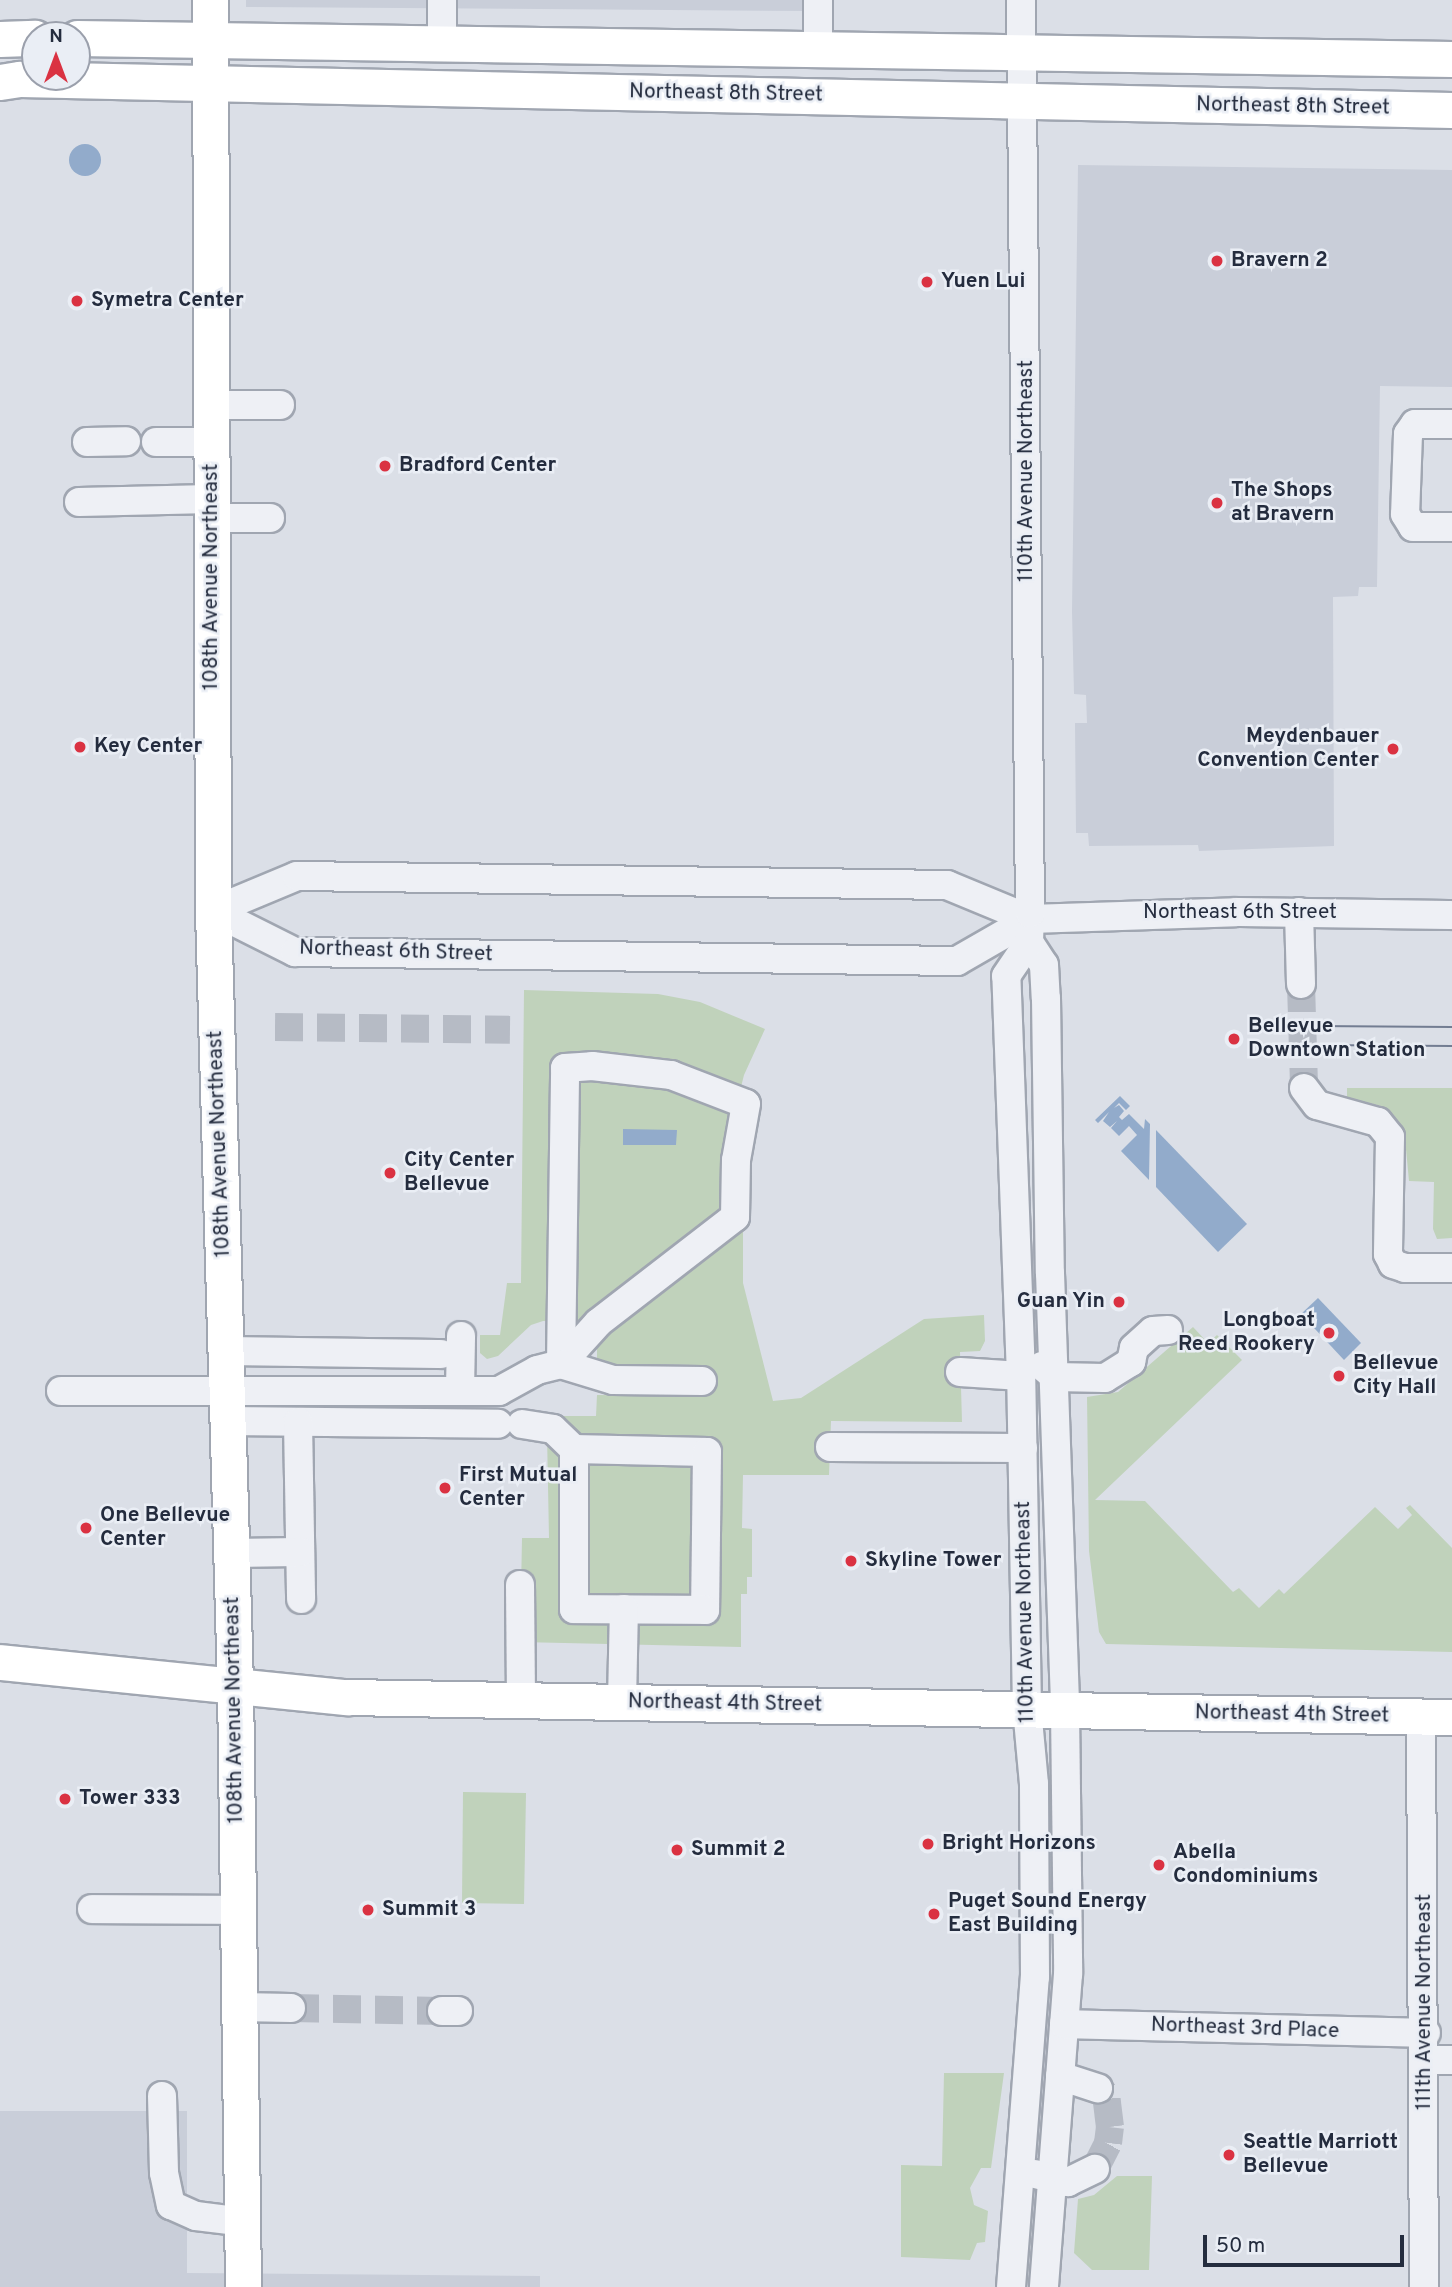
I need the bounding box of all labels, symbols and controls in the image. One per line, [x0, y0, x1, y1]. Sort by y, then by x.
north arrow [21, 21, 91, 91]
text: N [49, 25, 63, 49]
street label: Northeast 8th Street [629, 80, 823, 108]
street label: Northeast 8th Street [1196, 93, 1390, 121]
place label: Bravern 2 [1231, 248, 1328, 274]
marker: Bravern 2 [1209, 253, 1225, 269]
place label: Yuen Lui [941, 269, 1025, 295]
marker: Yuen Lui [919, 274, 935, 290]
place label: Symetra Center [91, 288, 244, 314]
marker: Symetra Center [69, 293, 85, 309]
street label: 110th Avenue Northeast [1014, 359, 1040, 583]
place label: Bradford Center [399, 453, 556, 479]
marker: Bradford Center [377, 458, 393, 474]
street label: 108th Avenue Northeast [199, 463, 225, 691]
place label: The Shops at Bravern [1231, 478, 1335, 528]
marker: The Shops at Bravern [1209, 495, 1225, 511]
place label: Meydenbauer Convention Center [1197, 724, 1379, 774]
place label: Key Center [94, 734, 202, 760]
marker: Key Center [72, 739, 88, 755]
marker: Meydenbauer Convention Center [1385, 741, 1401, 757]
street label: Northeast 6th Street [1143, 900, 1337, 926]
street label: Northeast 6th Street [299, 936, 493, 968]
place label: Bellevue Downtown Station [1248, 1014, 1425, 1064]
street label: 108th Avenue Northeast [203, 1030, 237, 1258]
marker: Bellevue Downtown Station [1226, 1031, 1242, 1047]
place label: City Center Bellevue [404, 1148, 514, 1198]
marker: City Center Bellevue [382, 1165, 398, 1181]
place label: Guan Yin [1016, 1289, 1105, 1315]
marker: Guan Yin [1111, 1294, 1127, 1310]
place label: Longboat Reed Rookery [1178, 1308, 1315, 1358]
marker: Longboat Reed Rookery [1321, 1325, 1337, 1341]
place label: Bellevue City Hall [1353, 1351, 1438, 1401]
marker: Bellevue City Hall [1331, 1368, 1347, 1384]
place label: First Mutual Center [459, 1463, 577, 1513]
marker: First Mutual Center [437, 1480, 453, 1496]
street label: 110th Avenue Northeast [1011, 1500, 1041, 1724]
place label: One Bellevue Center [100, 1503, 230, 1553]
marker: One Bellevue Center [78, 1520, 94, 1536]
place label: Skyline Tower [865, 1548, 1001, 1574]
marker: Skyline Tower [843, 1553, 859, 1569]
street label: 108th Avenue Northeast [220, 1596, 250, 1824]
street label: Northeast 4th Street [628, 1690, 822, 1718]
street label: Northeast 4th Street [1195, 1701, 1389, 1729]
place label: Tower 333 [79, 1786, 181, 1812]
marker: Tower 333 [57, 1791, 73, 1807]
place label: Bright Horizons [942, 1831, 1096, 1857]
marker: Bright Horizons [920, 1836, 936, 1852]
place label: Summit 2 [691, 1837, 786, 1863]
place label: Abella Condominiums [1173, 1840, 1318, 1890]
marker: Summit 2 [669, 1842, 685, 1858]
marker: Abella Condominiums [1151, 1857, 1167, 1873]
place label: Puget Sound Energy East Building [948, 1889, 1147, 1939]
street label: 111th Avenue Northeast [1412, 1893, 1438, 2111]
place label: Summit 3 [382, 1897, 476, 1923]
marker: Summit 3 [360, 1902, 376, 1918]
marker: Puget Sound Energy East Building [926, 1906, 942, 1922]
street label: Northeast 3rd Place [1150, 2013, 1340, 2045]
place label: Seattle Marriott Bellevue [1243, 2130, 1398, 2180]
marker: Seattle Marriott Bellevue [1221, 2147, 1237, 2163]
scale bar [1207, 2220, 1408, 2264]
text: 50 m [1216, 2233, 1265, 2260]

